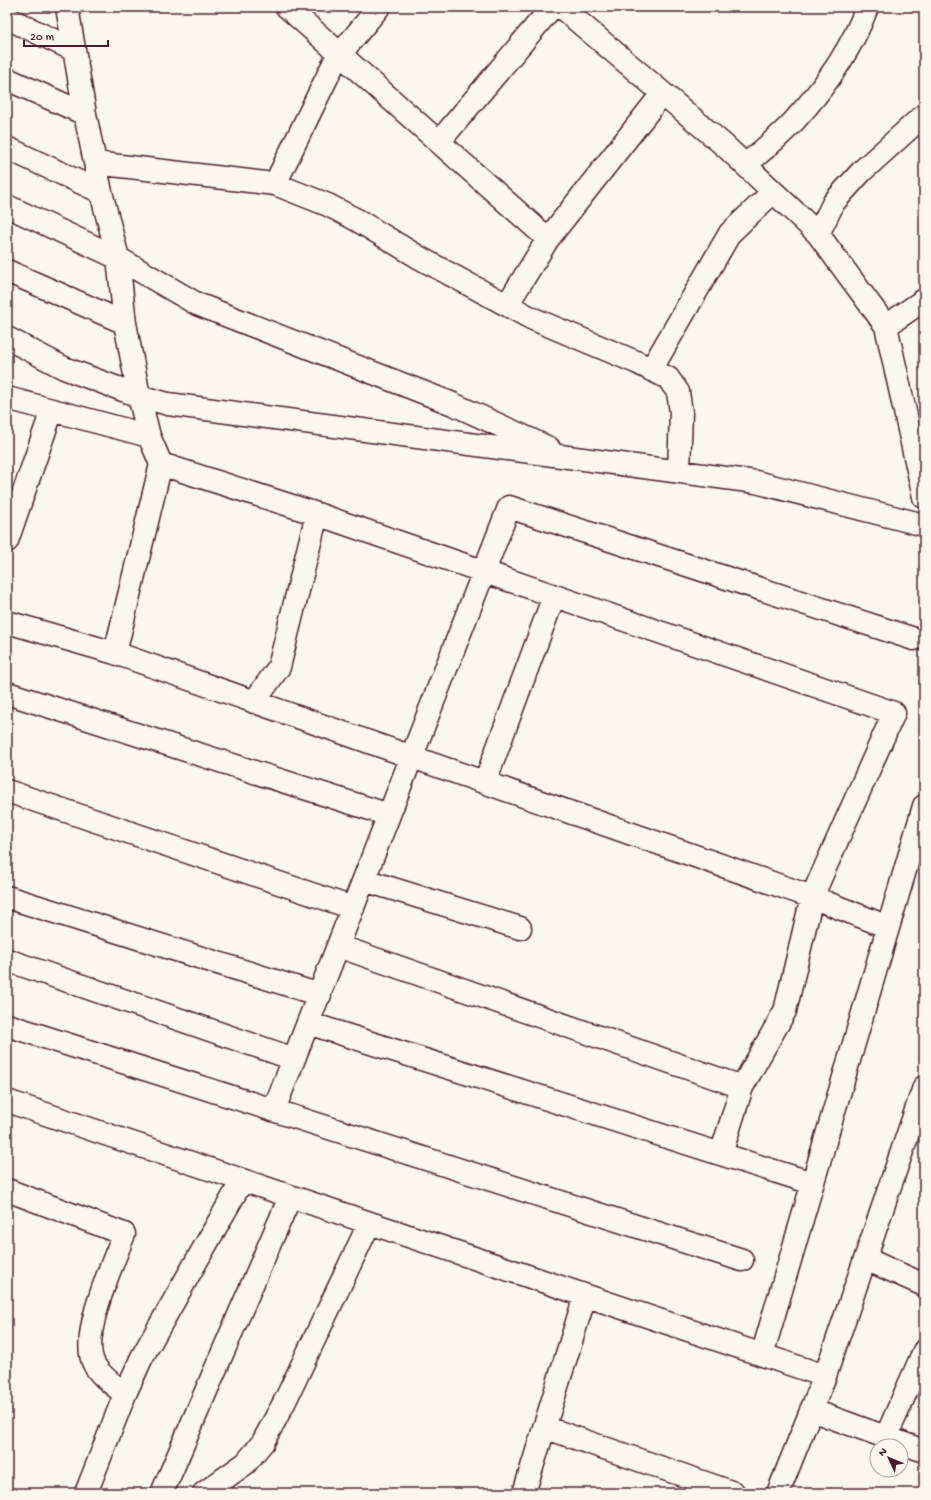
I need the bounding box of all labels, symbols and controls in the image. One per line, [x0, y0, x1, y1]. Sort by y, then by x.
scale bar [24, 22, 108, 48]
text: 20 m [30, 31, 55, 45]
north arrow [869, 1438, 909, 1478]
text: N [876, 1446, 890, 1459]

